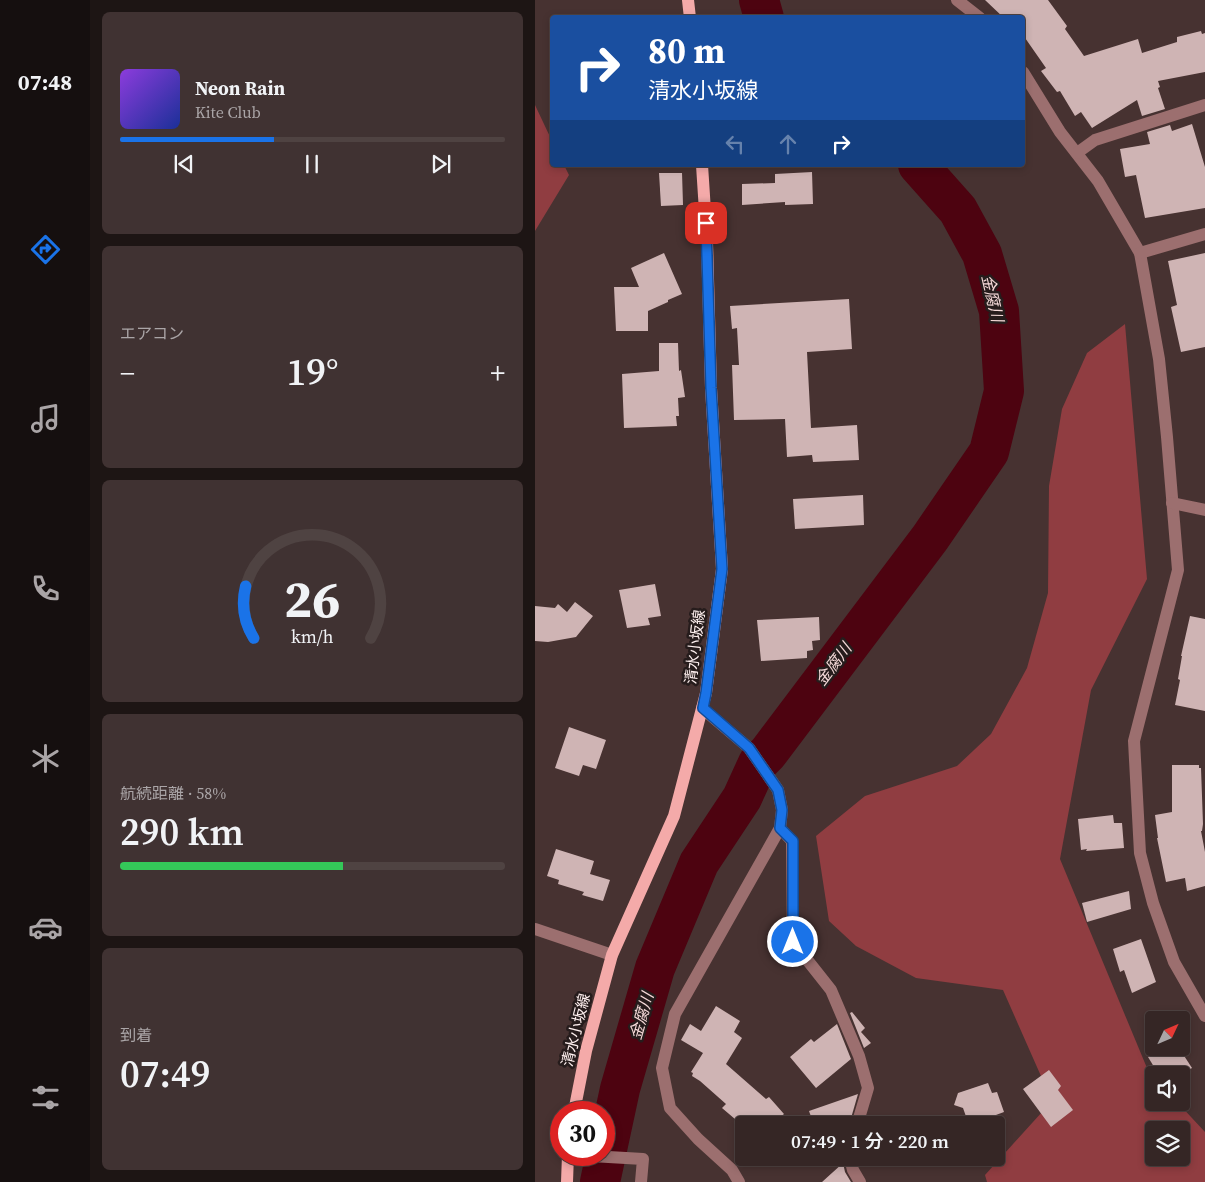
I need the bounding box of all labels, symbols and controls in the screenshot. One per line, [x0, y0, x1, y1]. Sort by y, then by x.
text: 80 m [648, 27, 725, 75]
icon: right [565, 35, 630, 100]
text: 07:48 [18, 67, 72, 97]
text: Neon Rain [195, 75, 285, 101]
text: 清水小坂線 [648, 75, 758, 105]
text: Kite Club [195, 101, 261, 123]
icon: left [721, 130, 749, 158]
icon: ahead [774, 130, 802, 158]
icon: right [827, 130, 855, 158]
icon: previous [170, 150, 198, 178]
icon: pause [298, 150, 326, 178]
icon: next [427, 150, 455, 178]
pin [685, 202, 727, 244]
icon: arrive [692, 209, 720, 237]
icon: directions [28, 232, 63, 267]
water label: 金腐川 [977, 272, 1010, 326]
text: エアコン [120, 322, 184, 344]
text: 19° [287, 346, 338, 398]
text: − [120, 354, 135, 392]
text: + [490, 354, 505, 392]
icon: music [28, 401, 63, 436]
text: 26 [284, 563, 341, 634]
icon: phone [28, 571, 63, 606]
street label: 清水小坂線 [680, 608, 709, 685]
text: km/h [291, 624, 334, 649]
water label: 金腐川 [810, 637, 857, 690]
icon: climate [28, 741, 63, 776]
text: 航続距離 · 58% [120, 782, 226, 804]
text: 290 km [120, 806, 244, 858]
icon: car [28, 910, 63, 945]
position arrow [766, 915, 818, 967]
water label: 金腐川 [624, 988, 659, 1042]
street label: 清水小坂線 [556, 991, 595, 1069]
north arrow [1145, 1011, 1190, 1056]
map controls [1145, 1011, 1190, 1166]
text: 到着 [120, 1024, 152, 1046]
text: 07:49 [120, 1048, 210, 1100]
button: sound [1145, 1066, 1190, 1111]
icon: filters [28, 1080, 63, 1115]
speed limit sign: 30 [550, 1101, 615, 1166]
button: layers [1145, 1121, 1190, 1166]
text: 07:49 · 1 分 · 220 m [791, 1128, 949, 1154]

